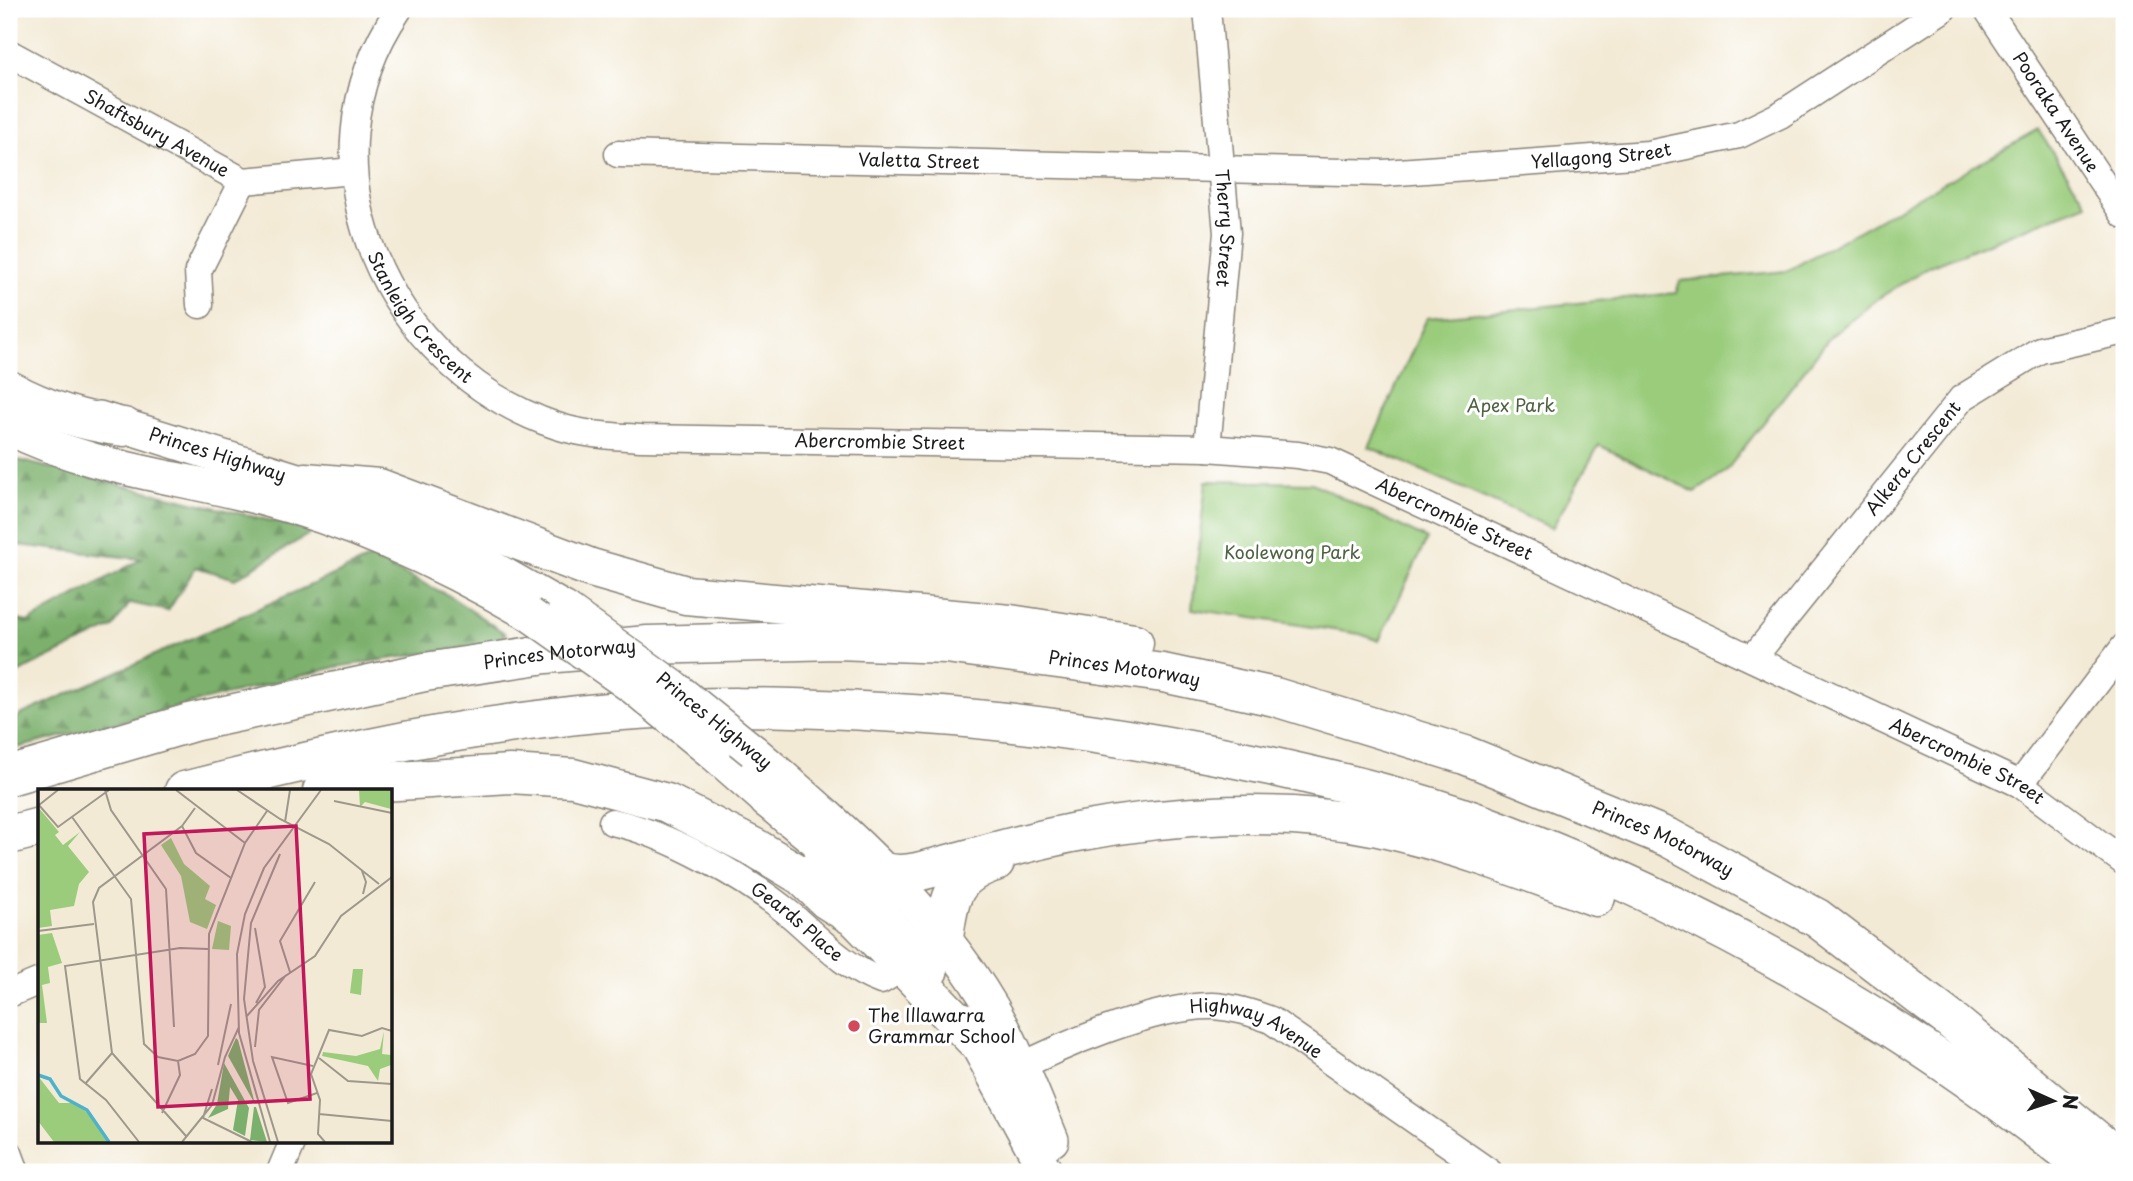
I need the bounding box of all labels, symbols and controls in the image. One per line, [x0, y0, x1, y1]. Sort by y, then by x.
street label: Pooraka Avenue [2007, 46, 2107, 177]
street label: Shaftsbury Avenue [79, 82, 235, 183]
street label: Yellagong Street [1530, 135, 1673, 174]
street label: Valetta Street [858, 145, 980, 175]
street label: Therry Street [1209, 168, 1242, 288]
street label: Stanleigh Crescent [362, 247, 479, 389]
park label: Apex Park [1467, 391, 1555, 418]
street label: Alkera Crescent [1858, 395, 1967, 520]
street label: Princes Highway [146, 419, 290, 488]
street label: Abercrombie Street [794, 426, 965, 456]
street label: Abercrombie Street [1372, 469, 1537, 566]
park label: Koolewong Park [1224, 538, 1360, 565]
street label: Princes Motorway [481, 631, 637, 675]
street label: Princes Motorway [1047, 643, 1203, 693]
street label: Princes Highway [651, 665, 779, 775]
street label: Abercrombie Street [1885, 710, 2051, 810]
inset map [38, 789, 392, 1142]
street label: Princes Motorway [1588, 793, 1739, 883]
street label: Geards Place [746, 874, 850, 967]
street label: Highway Avenue [1188, 991, 1329, 1064]
place label: The Illawarra Grammar School [868, 1001, 1016, 1049]
marker: The Illawarra Grammar School [846, 1018, 862, 1034]
north arrow [2018, 1066, 2088, 1136]
text: N [2057, 1094, 2085, 1110]

